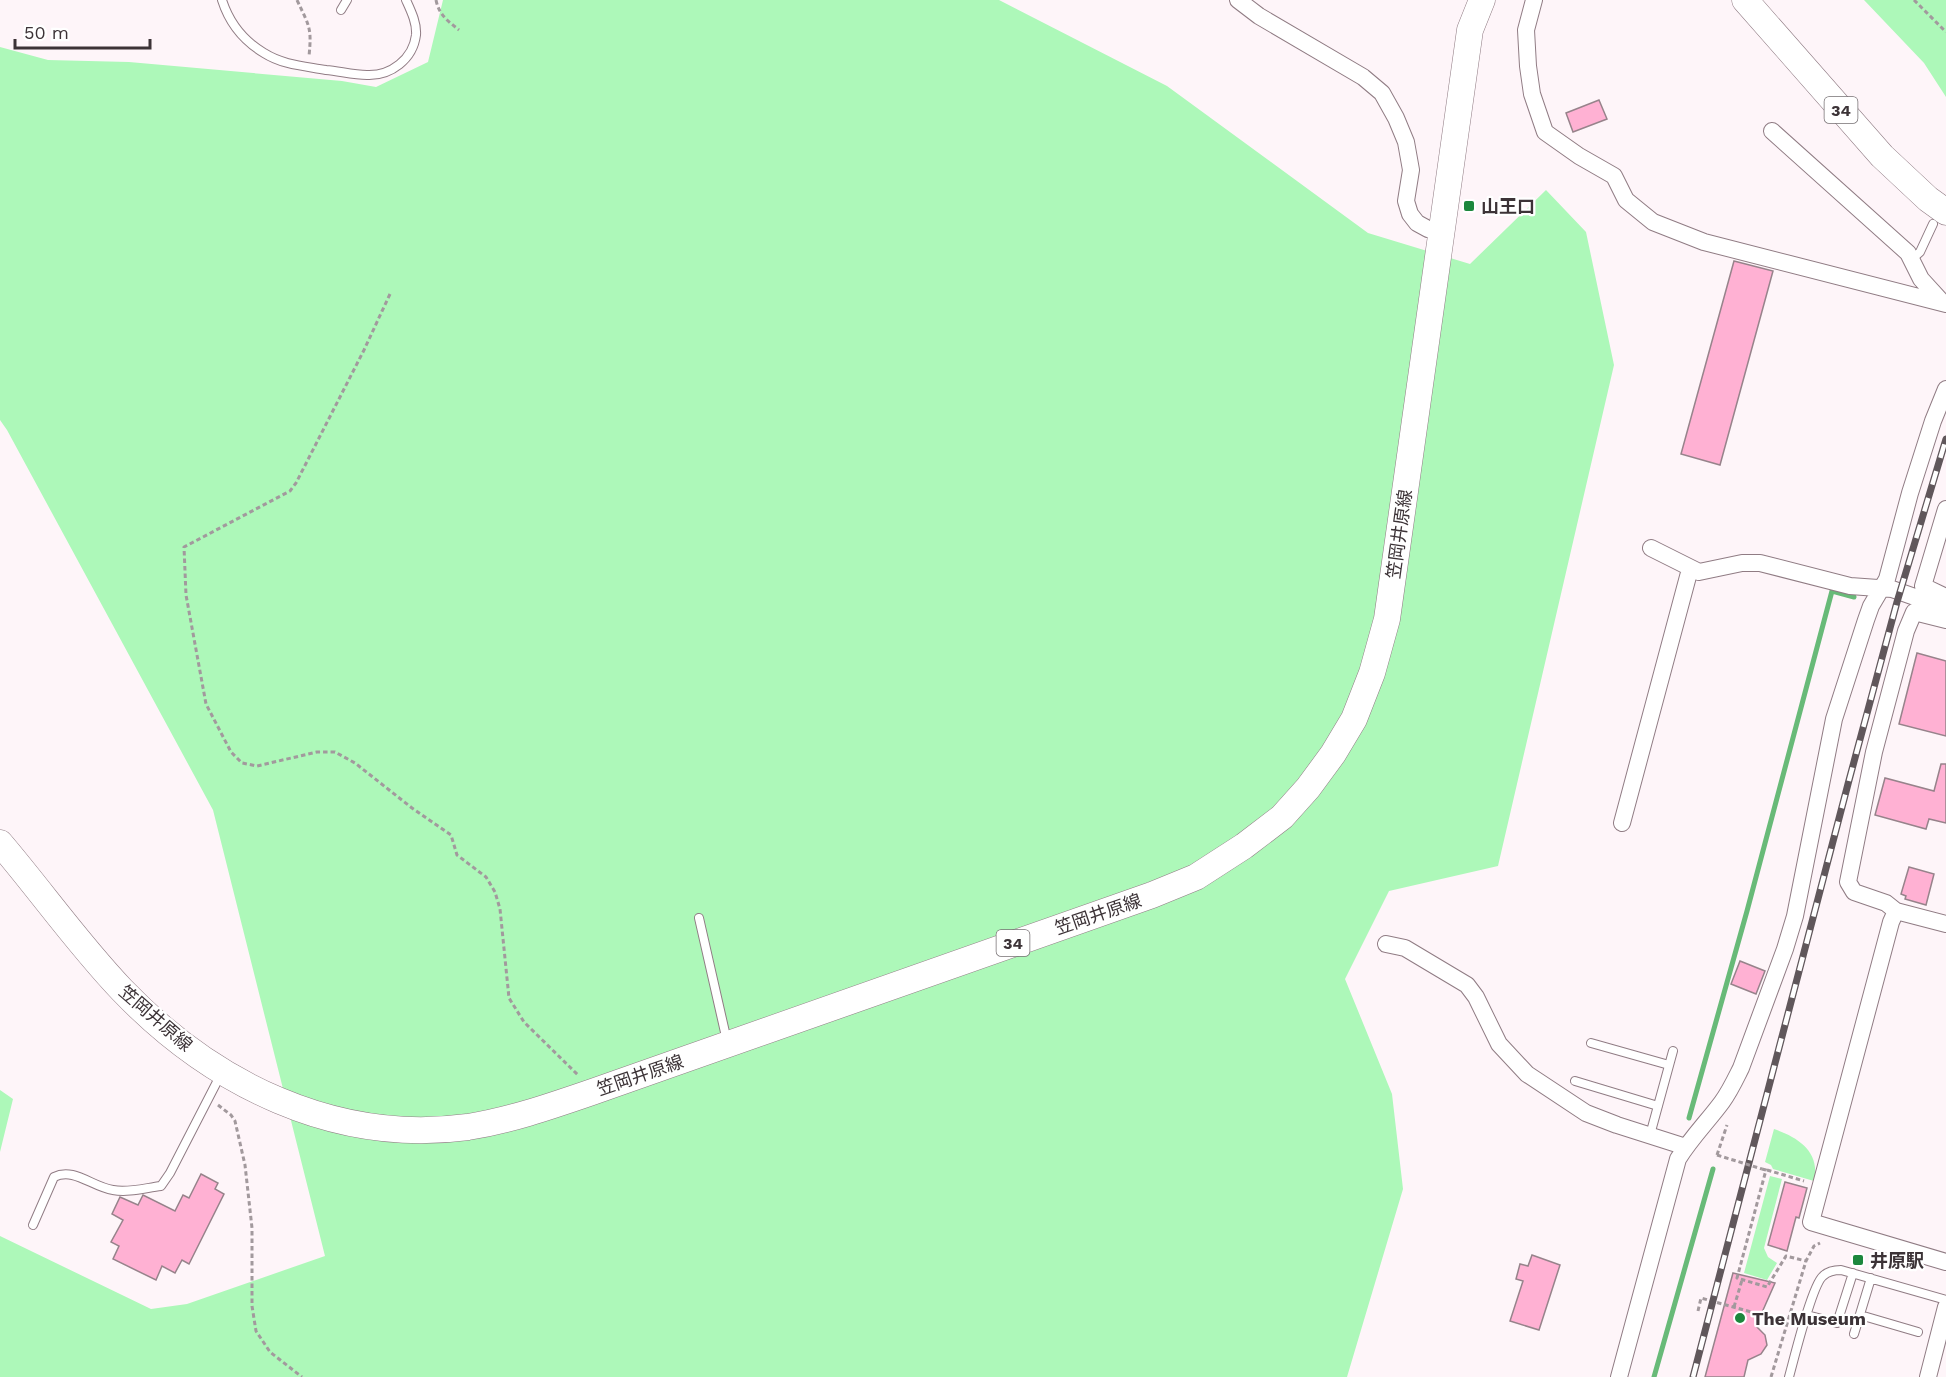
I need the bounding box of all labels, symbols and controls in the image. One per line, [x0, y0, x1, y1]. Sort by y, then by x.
scale bar [15, 12, 150, 50]
text: 50 m [24, 22, 69, 43]
road number: 34 [1824, 97, 1858, 123]
place label: 山王口 [1481, 196, 1535, 217]
marker: 山王口 [1462, 199, 1476, 213]
street label: 笠岡井原線 [1382, 488, 1416, 580]
street label: 笠岡井原線 [1052, 889, 1144, 939]
road number: 34 [996, 930, 1030, 956]
street label: 笠岡井原線 [115, 981, 197, 1055]
street label: 笠岡井原線 [594, 1050, 686, 1100]
place label: 井原駅 [1870, 1250, 1924, 1271]
marker: 井原駅 [1851, 1253, 1865, 1267]
place label: The Museum [1752, 1308, 1866, 1329]
marker: The Museum [1733, 1311, 1747, 1325]

